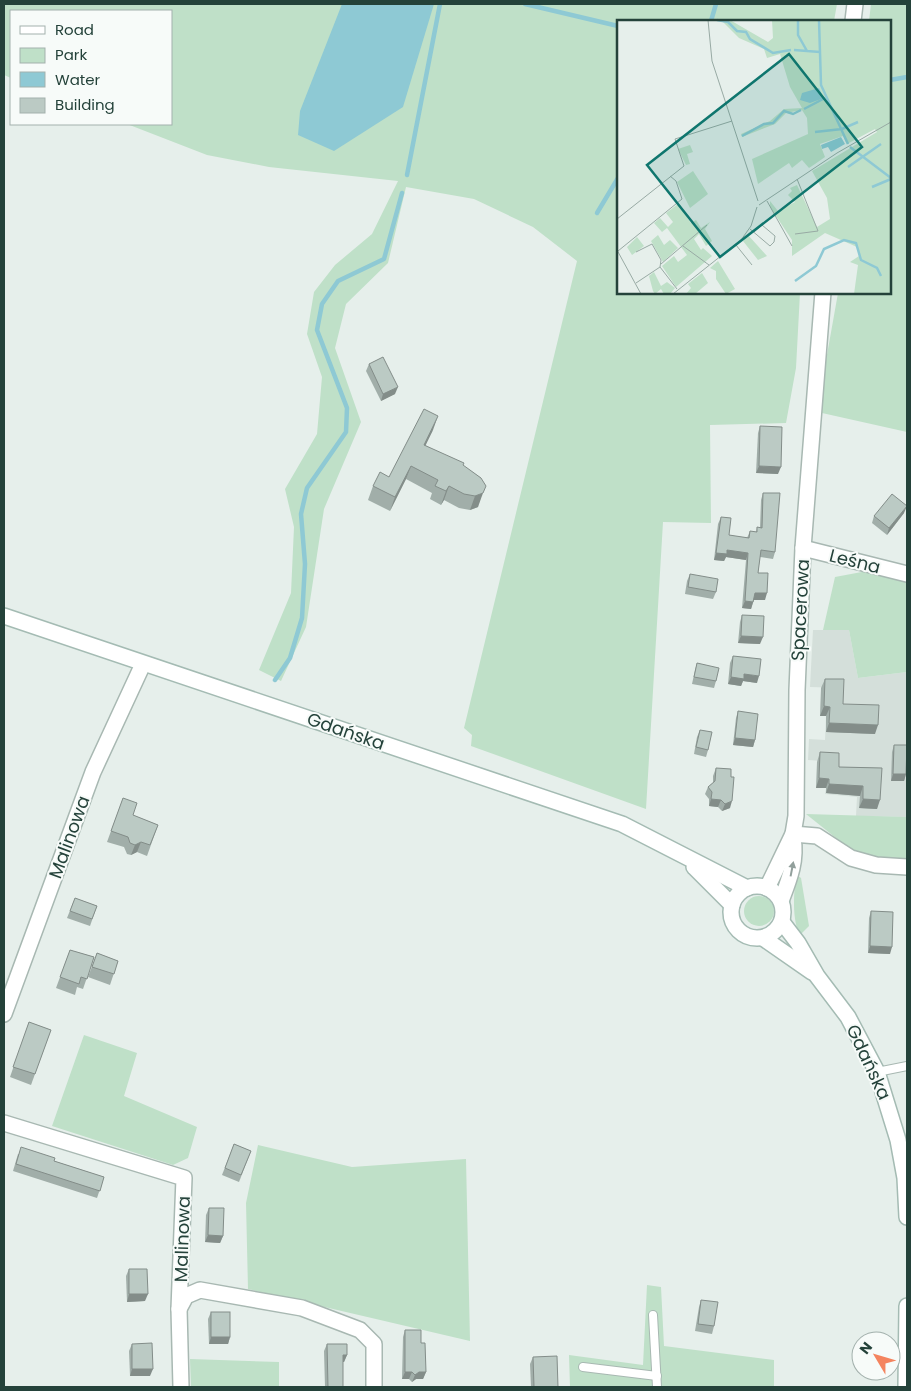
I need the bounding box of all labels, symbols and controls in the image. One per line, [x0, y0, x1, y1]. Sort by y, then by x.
legend [10, 10, 172, 125]
text: Road [55, 19, 94, 40]
inset map [617, 20, 891, 294]
text: Park [55, 44, 87, 65]
text: Water [55, 69, 101, 90]
text: Building [55, 94, 115, 115]
street label: Leśna [827, 543, 883, 579]
street label: Spacerowa [785, 558, 815, 662]
street label: Gdańska [304, 706, 388, 756]
street label: Malinowa [42, 792, 96, 882]
one-way arrow [789, 860, 797, 876]
street label: Gdańska [841, 1020, 897, 1104]
street label: Malinowa [168, 1195, 196, 1283]
north arrow [851, 1331, 901, 1381]
text: N [855, 1338, 877, 1358]

